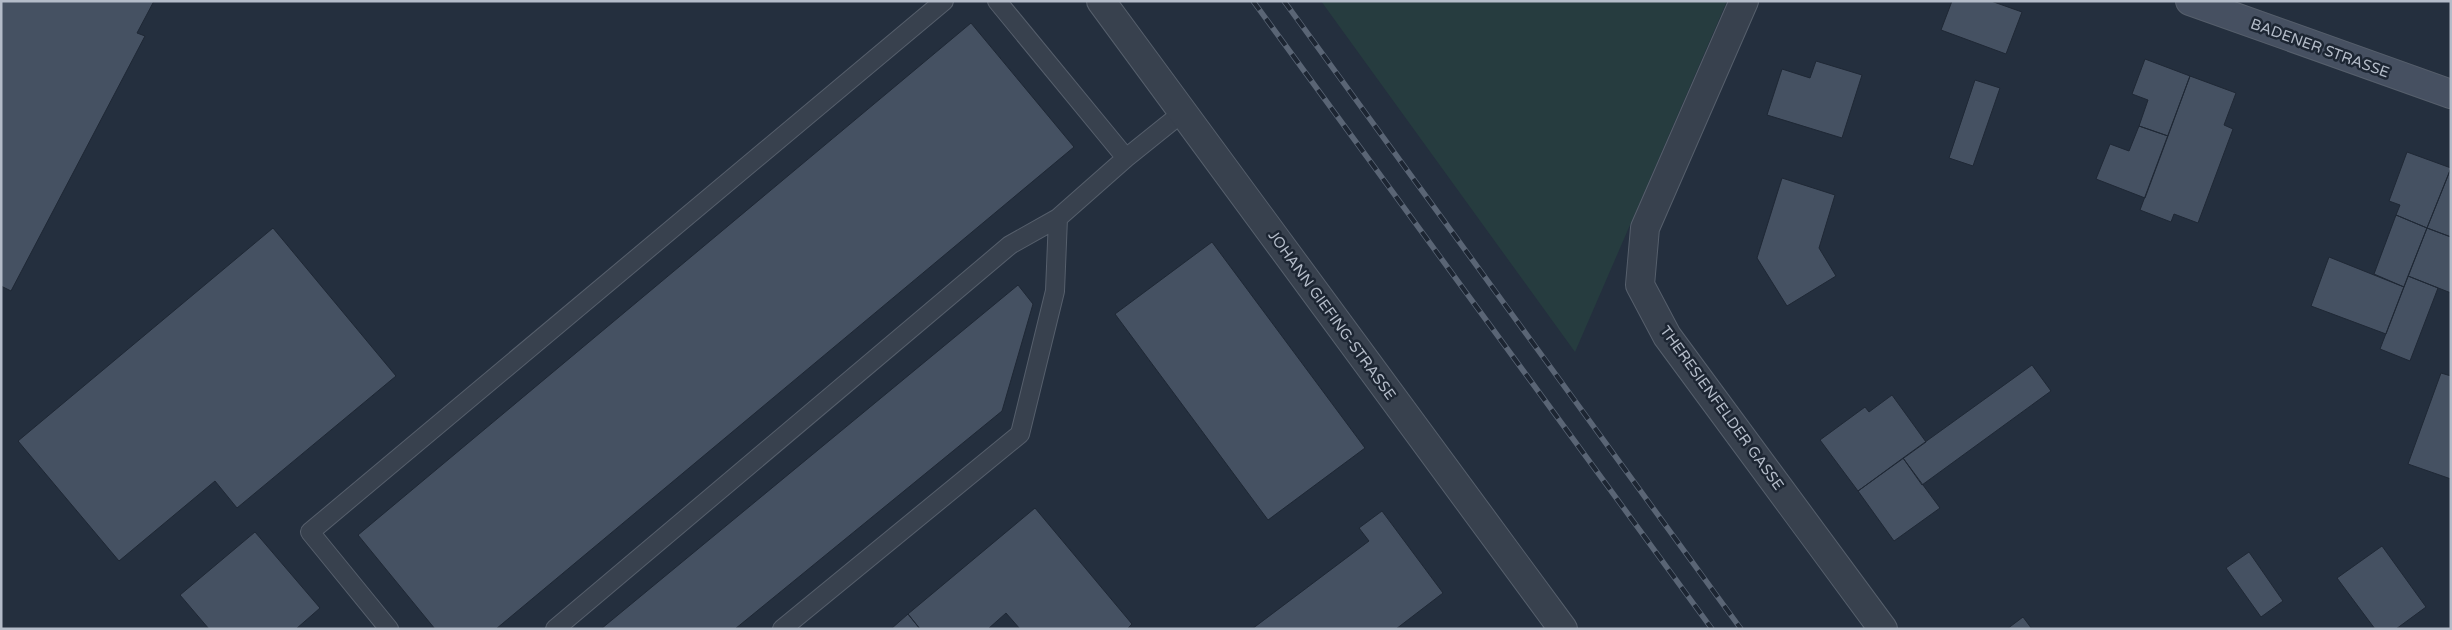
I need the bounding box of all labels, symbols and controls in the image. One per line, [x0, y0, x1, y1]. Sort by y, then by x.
street label: BADENER STRASSE [2248, 15, 2392, 81]
street label: JOHANN GIEFING-STRASSE [1264, 227, 1400, 403]
street label: THERESIENFELDER GASSE [1656, 322, 1788, 494]

